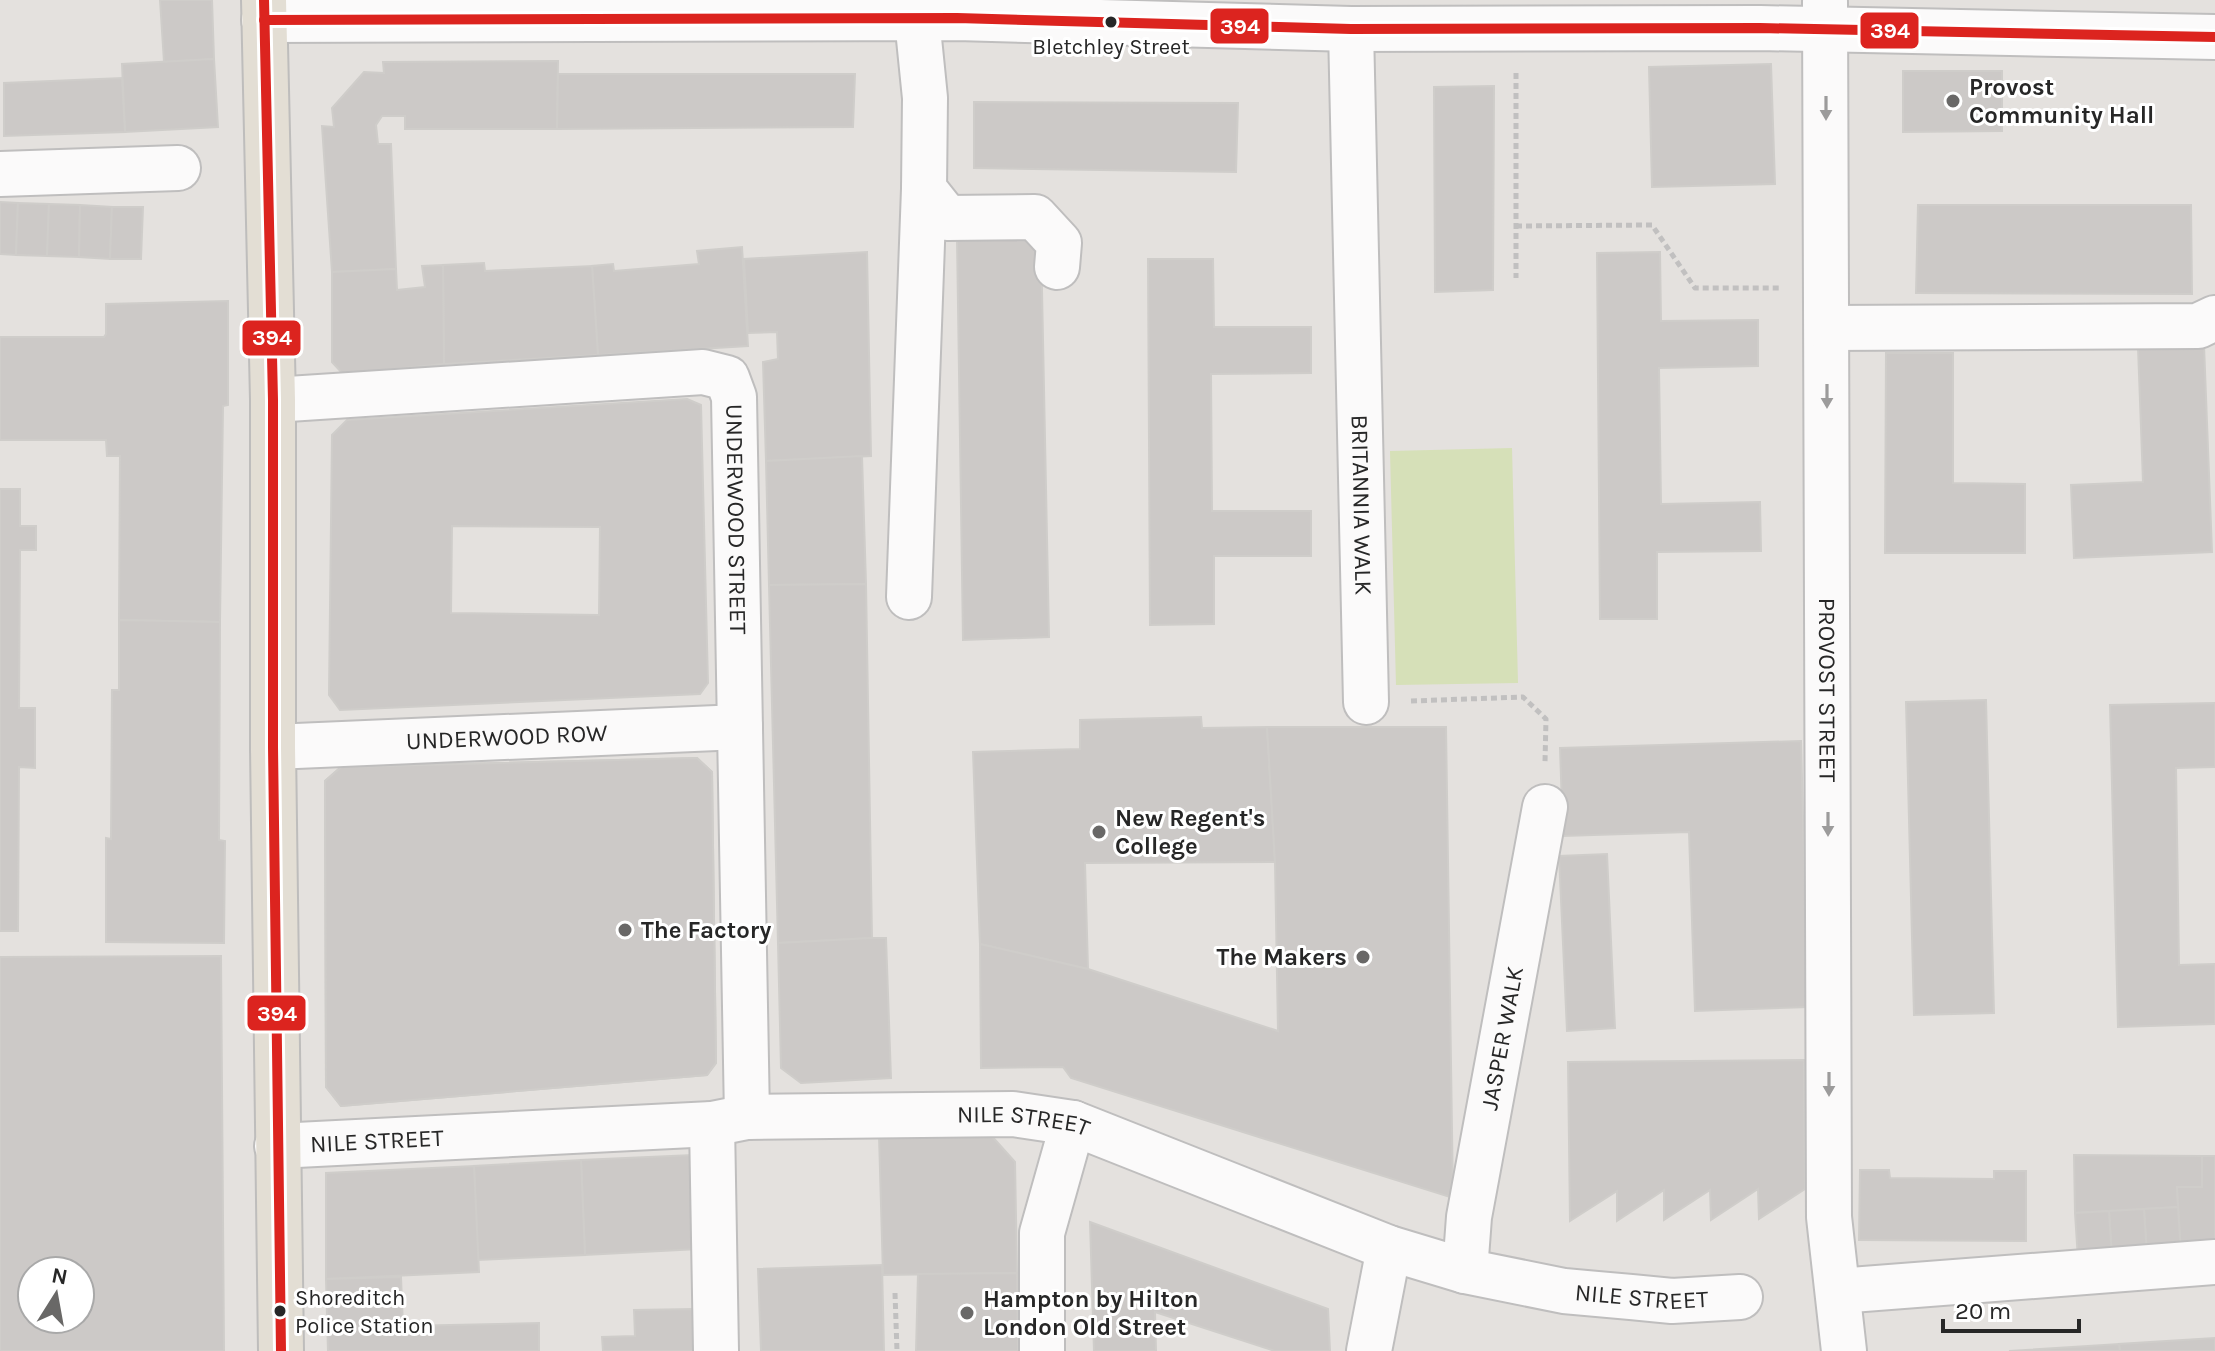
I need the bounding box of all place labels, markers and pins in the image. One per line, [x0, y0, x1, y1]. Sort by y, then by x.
marker: Bletchley Street [1103, 14, 1119, 30]
place label: Bletchley Street [1032, 34, 1190, 60]
place label: Provost Community Hall [1969, 73, 2154, 129]
marker: Provost Community Hall [1944, 92, 1962, 110]
place label: New Regent's College [1115, 804, 1265, 860]
marker: New Regent's College [1090, 823, 1108, 841]
place label: The Factory [641, 916, 771, 944]
marker: The Factory [616, 921, 634, 939]
place label: The Makers [1216, 943, 1347, 971]
marker: The Makers [1354, 948, 1372, 966]
place label: Shoreditch Police Station [295, 1285, 434, 1339]
place label: Hampton by Hilton London Old Street [983, 1285, 1198, 1341]
marker: Shoreditch Police Station [272, 1303, 288, 1319]
marker: Hampton by Hilton London Old Street [958, 1304, 976, 1322]

